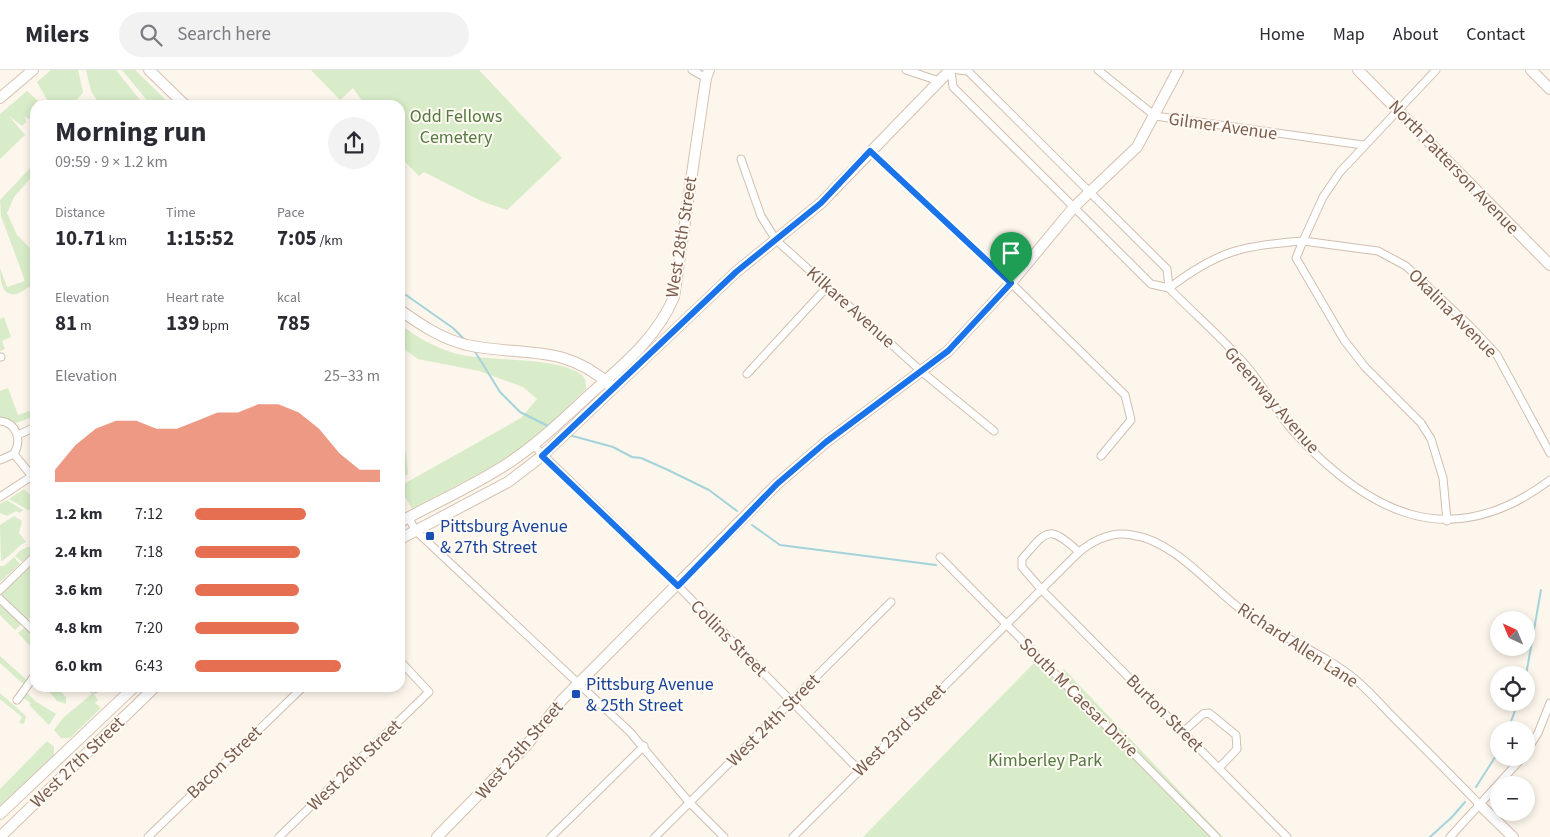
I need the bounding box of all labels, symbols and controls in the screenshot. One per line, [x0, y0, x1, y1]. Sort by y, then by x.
search box [119, 12, 469, 57]
text: Milers [25, 17, 89, 52]
icon: search [137, 21, 165, 49]
text: Search here [177, 21, 271, 48]
text: Home [1259, 22, 1305, 47]
text: Map [1333, 22, 1365, 47]
text: About [1393, 22, 1438, 47]
text: Contact [1466, 22, 1525, 47]
street label: North Patterson Avenue [1383, 95, 1525, 240]
park label: Odd Fellows Cemetery [410, 104, 502, 150]
street label: Gilmer Avenue [1167, 107, 1279, 146]
text: Morning run [55, 112, 206, 152]
button: share [328, 117, 380, 169]
text: 09:59 · 9 × 1.2 km [55, 151, 168, 173]
street label: West 28th Street [660, 175, 703, 299]
text: Distance [55, 203, 105, 223]
text: Time [166, 203, 196, 223]
text: Pace [277, 203, 304, 223]
text: 10.71 [55, 223, 106, 253]
text: 1:15:52 [166, 223, 234, 253]
text: 7:05 [277, 223, 317, 253]
text: km [106, 231, 127, 251]
text: /km [317, 231, 343, 251]
pin [990, 232, 1032, 283]
icon: arrive [997, 239, 1025, 267]
street label: Kilkare Avenue [801, 261, 900, 354]
street label: Okalina Avenue [1403, 263, 1503, 364]
text: Elevation [55, 288, 110, 308]
text: Heart rate [166, 288, 224, 308]
text: kcal [277, 288, 301, 308]
text: 81 [55, 308, 77, 338]
text: 139 [166, 308, 199, 338]
text: 785 [277, 308, 310, 338]
text: m [77, 316, 92, 336]
text: bpm [199, 316, 229, 336]
street label: Greenway Avenue [1218, 341, 1325, 459]
text: Elevation [55, 365, 117, 387]
text: 25–33 m [324, 365, 380, 387]
text: 1.2 km [55, 503, 102, 525]
text: 7:12 [135, 503, 163, 525]
place label: Pittsburg Avenue & 27th Street [440, 514, 568, 560]
marker: Pittsburg Avenue & 27th Street [424, 530, 436, 542]
text: 2.4 km [55, 541, 102, 563]
text: 7:18 [135, 541, 163, 563]
text: 3.6 km [55, 579, 102, 601]
text: 7:20 [135, 579, 163, 601]
street label: Collins Street [685, 594, 773, 682]
street label: Richard Allen Lane [1232, 597, 1363, 694]
north arrow [1490, 611, 1535, 656]
map controls [1490, 611, 1535, 821]
text: 4.8 km [55, 617, 102, 639]
text: 7:20 [135, 617, 163, 639]
street label: South M Caesar Drive [1014, 632, 1144, 762]
text: 6.0 km [55, 655, 102, 677]
text: 6:43 [135, 655, 163, 677]
button: locate [1490, 666, 1535, 711]
street label: West 24th Street [721, 668, 825, 772]
street label: Burton Street [1120, 669, 1209, 758]
place label: Pittsburg Avenue & 25th Street [586, 672, 714, 718]
street label: West 23rd Street [847, 678, 952, 783]
marker: Pittsburg Avenue & 25th Street [570, 688, 582, 700]
street label: West 25th Street [470, 696, 569, 805]
street label: West 27th Street [25, 711, 130, 814]
street label: West 26th Street [302, 714, 407, 817]
street label: Bacon Street [181, 720, 267, 805]
button: + [1490, 721, 1535, 766]
park label: Kimberley Park [988, 748, 1102, 773]
button: − [1490, 776, 1535, 821]

